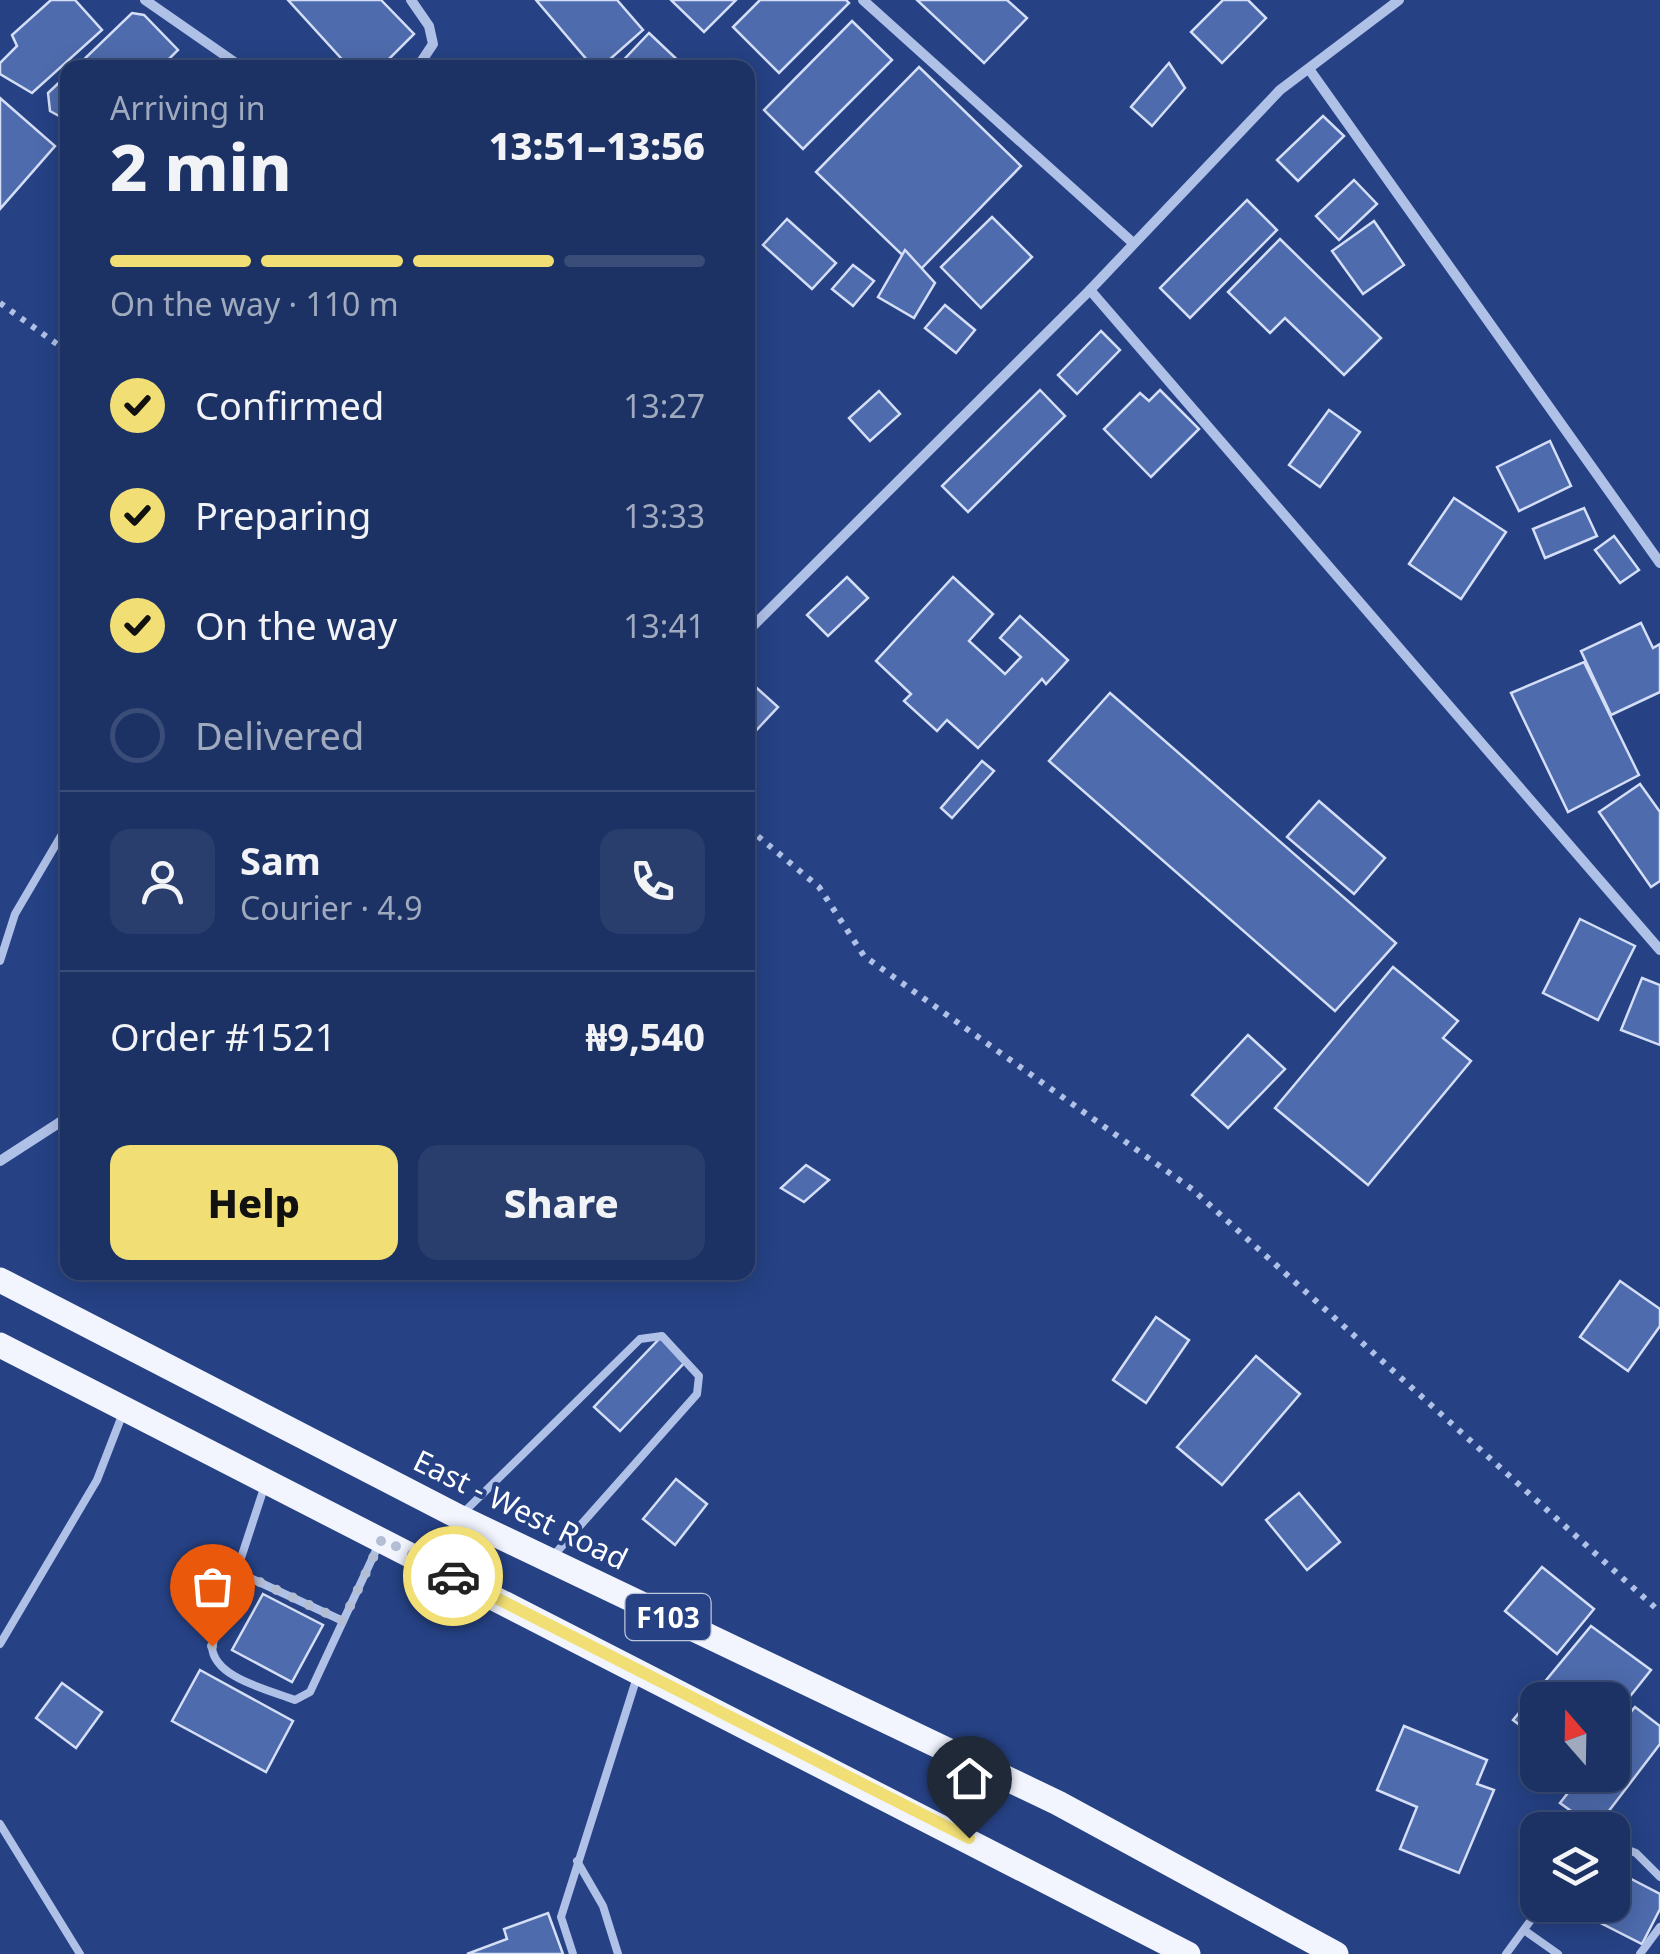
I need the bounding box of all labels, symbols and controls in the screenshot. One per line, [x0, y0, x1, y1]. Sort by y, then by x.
text: Arriving in [110, 86, 265, 129]
text: 13:51–13:56 [489, 119, 705, 171]
text: 2 min [110, 122, 292, 210]
text: On the way · 110 m [110, 282, 399, 325]
icon: check [110, 378, 165, 433]
text: Confirmed [195, 379, 384, 431]
text: 13:27 [623, 384, 705, 427]
icon: check [110, 488, 165, 543]
text: Preparing [195, 489, 371, 541]
text: 13:33 [623, 494, 705, 537]
icon: check [110, 598, 165, 653]
text: On the way [195, 599, 397, 651]
text: 13:41 [623, 604, 705, 647]
text: Delivered [195, 709, 364, 761]
button: person [110, 829, 215, 934]
button: phone [600, 829, 705, 934]
text: Sam [240, 834, 321, 886]
text: Courier · 4.9 [240, 886, 423, 929]
text: Order #1521 [110, 1010, 336, 1062]
text: ₦9,540 [585, 1010, 705, 1062]
button: Help [110, 1145, 398, 1260]
button: Share [418, 1145, 705, 1260]
street label: East - West Road [407, 1439, 635, 1579]
courier [403, 1526, 503, 1626]
pin [170, 1544, 255, 1647]
icon: car [426, 1549, 481, 1604]
icon: bag [185, 1559, 240, 1614]
road number: F103 [626, 1594, 710, 1640]
north arrow [1520, 1682, 1630, 1792]
map controls [1520, 1682, 1630, 1922]
pin [927, 1736, 1012, 1839]
icon: home [942, 1751, 997, 1806]
button: layers [1520, 1812, 1630, 1922]

